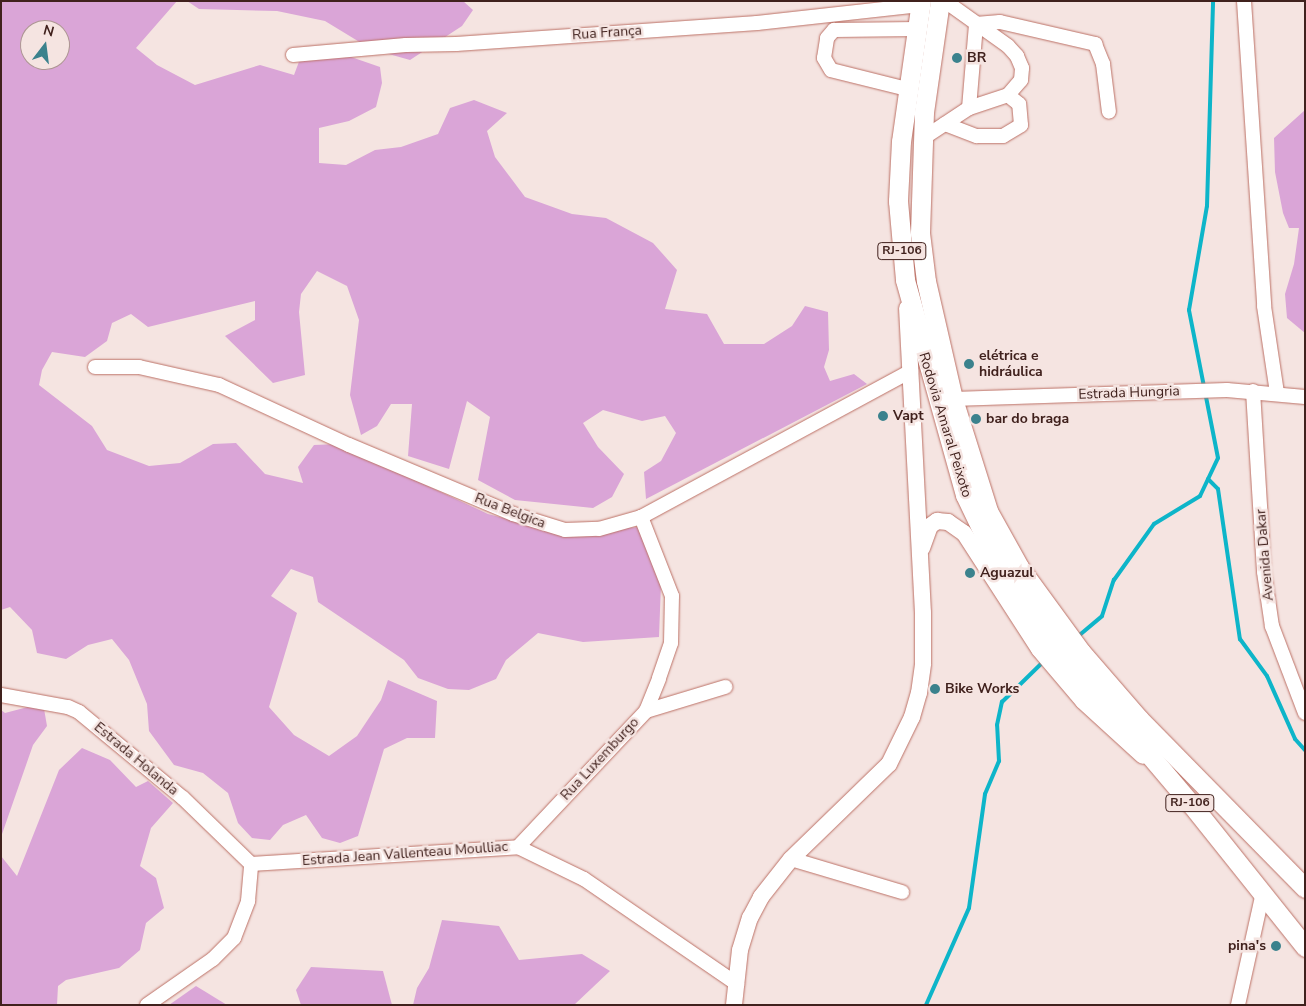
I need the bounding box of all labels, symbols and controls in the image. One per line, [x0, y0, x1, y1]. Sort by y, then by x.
north arrow [20, 20, 70, 70]
text: N [41, 20, 56, 42]
street label: Rua França [572, 22, 642, 44]
place label: BR [967, 50, 986, 66]
marker: BR [951, 52, 963, 64]
road number: RJ-106 [877, 242, 927, 260]
place label: elétrica e hidráulica [979, 348, 1043, 381]
street label: Rodovia Amaral Peixoto [915, 350, 975, 500]
marker: elétrica e hidráulica [963, 358, 975, 370]
street label: Estrada Hungria [1078, 383, 1180, 403]
place label: Vapt [893, 408, 924, 424]
marker: Vapt [877, 410, 889, 422]
place label: bar do braga [986, 411, 1069, 427]
marker: bar do braga [970, 413, 982, 425]
street label: Rua Belgica [472, 490, 548, 532]
street label: Avenida Dakar [1253, 508, 1277, 602]
place label: Aguazul [980, 565, 1034, 581]
marker: Aguazul [964, 567, 976, 579]
place label: Bike Works [945, 681, 1019, 697]
marker: Bike Works [929, 683, 941, 695]
street label: Rua Luxemburgo [557, 714, 643, 804]
street label: Estrada Holanda [90, 719, 182, 799]
road number: RJ-106 [1165, 794, 1215, 812]
street label: Estrada Jean Vallenteau Moulliac [302, 838, 508, 870]
place label: pina's [1228, 938, 1266, 954]
marker: pina's [1270, 940, 1282, 952]

